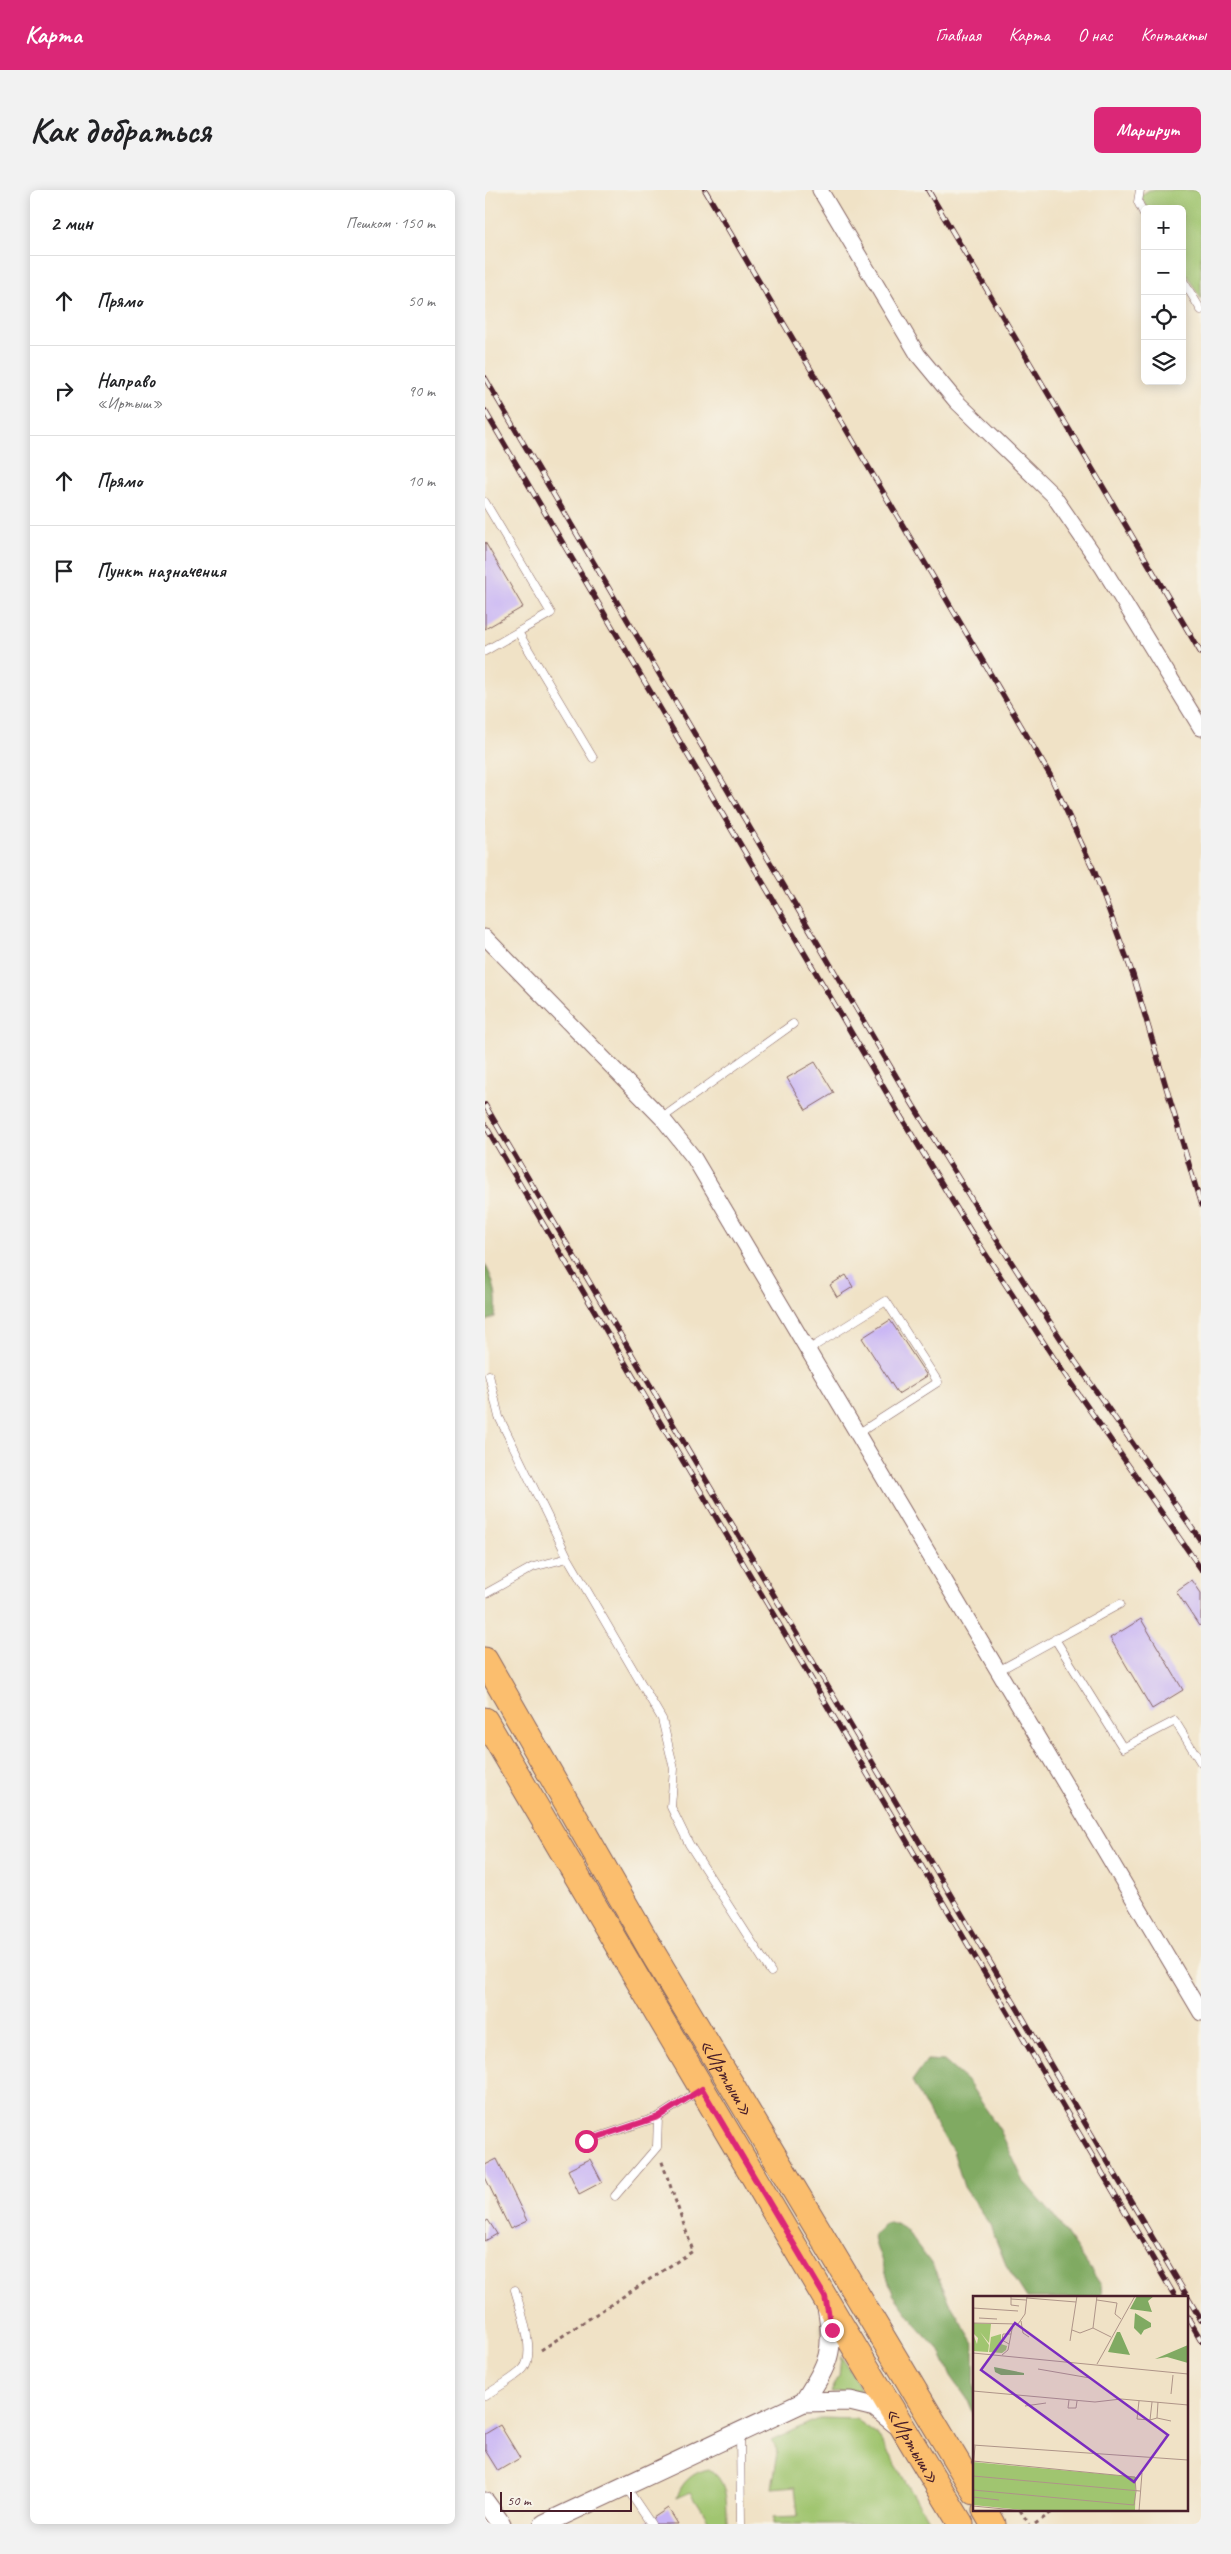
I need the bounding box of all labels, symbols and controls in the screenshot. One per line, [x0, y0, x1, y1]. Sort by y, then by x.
text: Карта [25, 20, 82, 50]
text: Главная [936, 24, 981, 46]
text: Карта [1009, 24, 1050, 46]
text: О нас [1078, 24, 1113, 46]
text: Контакты [1141, 24, 1206, 46]
button: Маршрут [1094, 107, 1201, 153]
text: Как добраться [30, 108, 211, 153]
map controls [1141, 205, 1186, 385]
button: + [1141, 205, 1186, 250]
text: 2 мин [50, 210, 93, 236]
text: Пешком · 150 m [346, 213, 435, 233]
button: − [1141, 250, 1186, 295]
icon: ahead [50, 287, 78, 315]
text: Прямо [97, 289, 142, 313]
text: 50 m [408, 291, 435, 311]
button: locate [1141, 295, 1186, 340]
button: layers [1141, 340, 1186, 385]
text: Направо [97, 369, 155, 393]
icon: right [50, 377, 78, 405]
text: 90 m [408, 381, 435, 401]
text: «Иртыш» [97, 393, 162, 413]
icon: ahead [50, 467, 78, 495]
text: Прямо [97, 469, 142, 493]
text: 10 m [408, 471, 435, 491]
icon: arrive [50, 557, 78, 585]
text: Пункт назначения [97, 559, 226, 583]
street label: «Иртыш» [694, 2033, 760, 2121]
route start [575, 2130, 598, 2153]
inset map [973, 2296, 1189, 2512]
route end [821, 2319, 844, 2342]
street label: «Иртыш» [880, 2401, 947, 2489]
scale bar [500, 2489, 633, 2512]
text: 50 m [507, 2492, 531, 2509]

